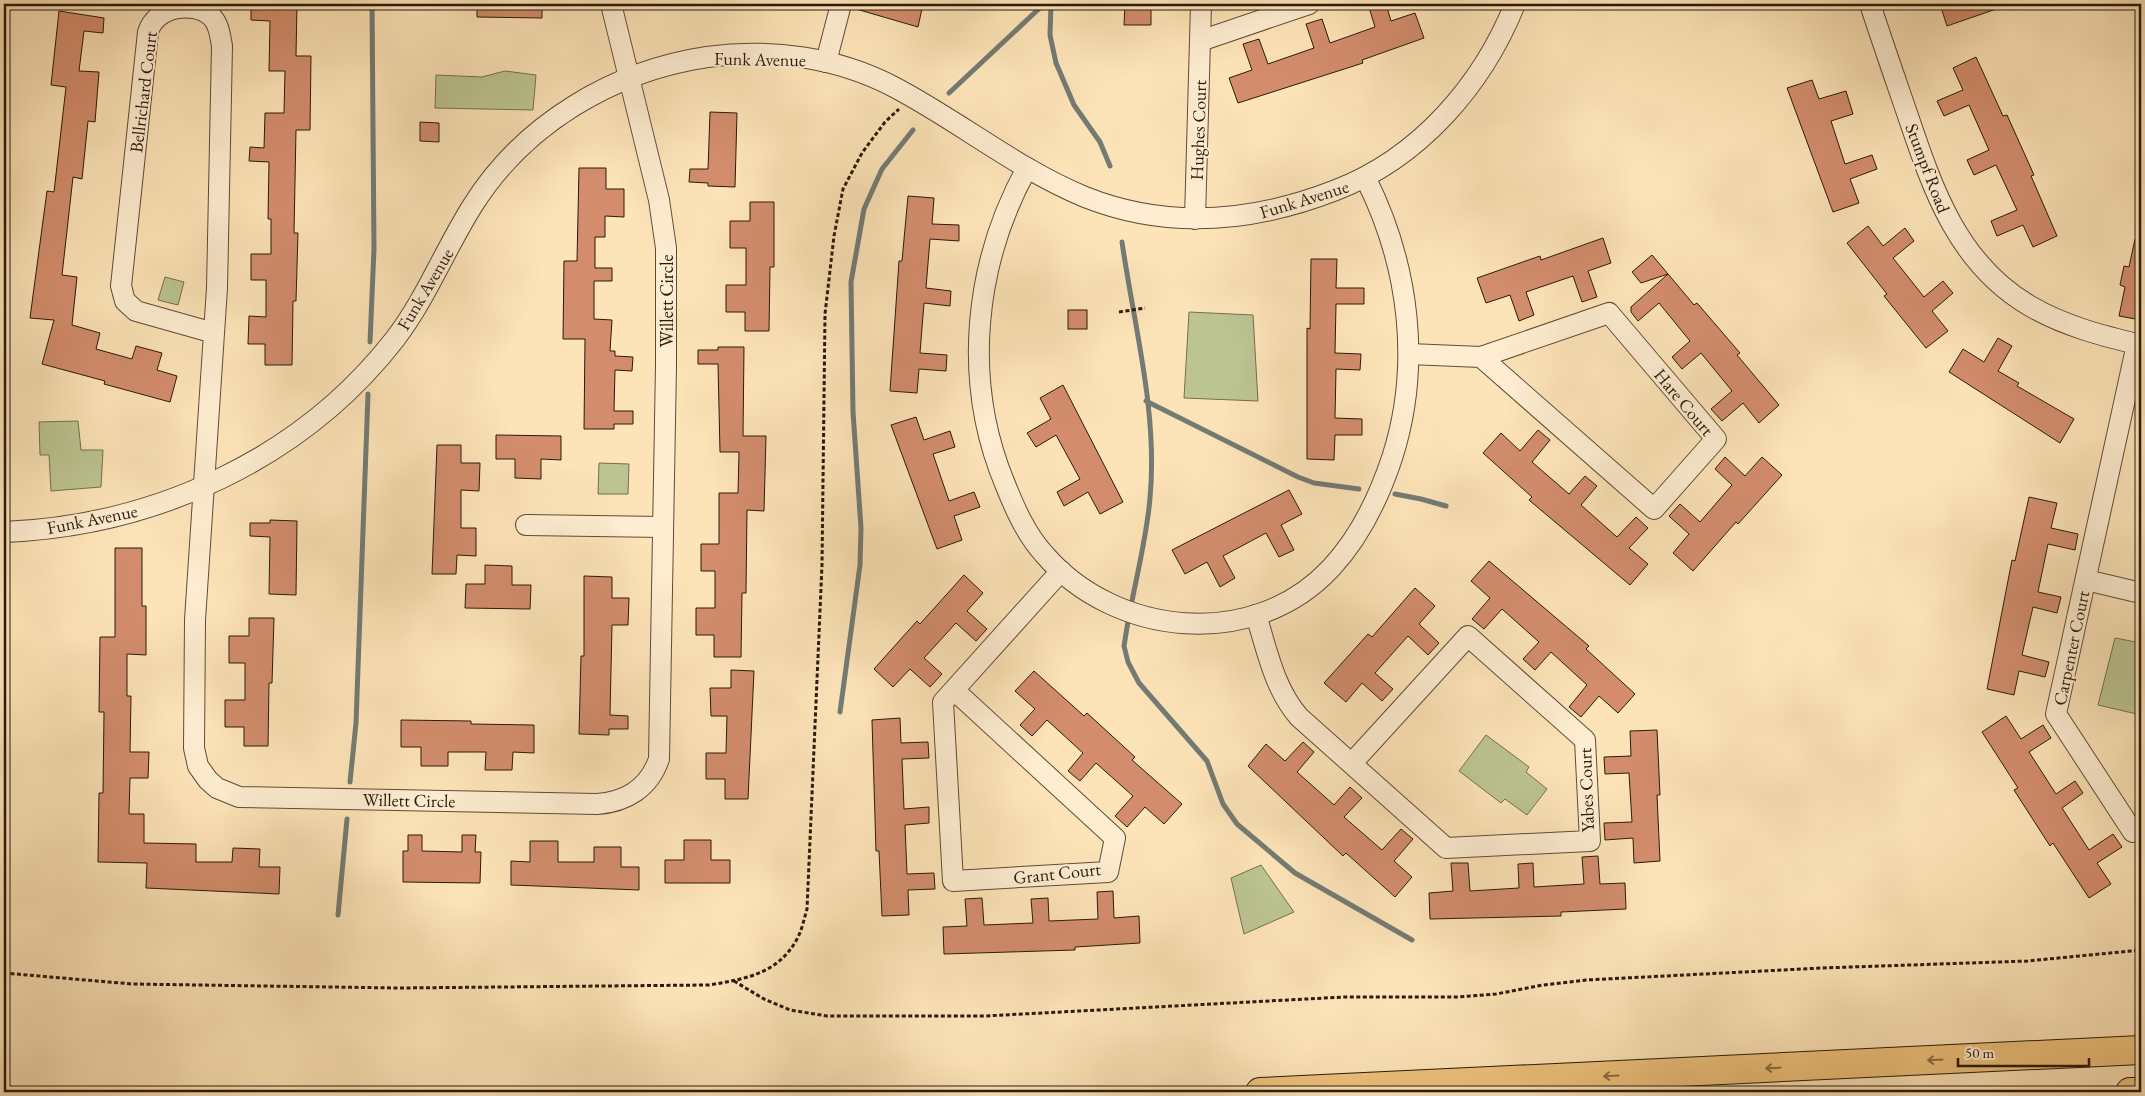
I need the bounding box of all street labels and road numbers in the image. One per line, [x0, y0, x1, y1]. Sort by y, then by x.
street label: Bellrichard Court [124, 30, 162, 154]
street label: Funk Avenue [714, 47, 806, 71]
street label: Hughes Court [1185, 79, 1211, 181]
street label: Stumpf Road [1900, 120, 1956, 217]
street label: Funk Avenue [1257, 175, 1351, 223]
street label: Funk Avenue [391, 244, 459, 334]
street label: Willett Circle [655, 255, 678, 347]
street label: Hare Court [1649, 363, 1719, 441]
street label: Funk Avenue [45, 499, 139, 539]
street label: Carpenter Court [2048, 588, 2094, 708]
street label: Yabes Court [1573, 747, 1599, 833]
street label: Willett Circle [362, 788, 456, 812]
street label: Grant Court [1012, 857, 1102, 889]

